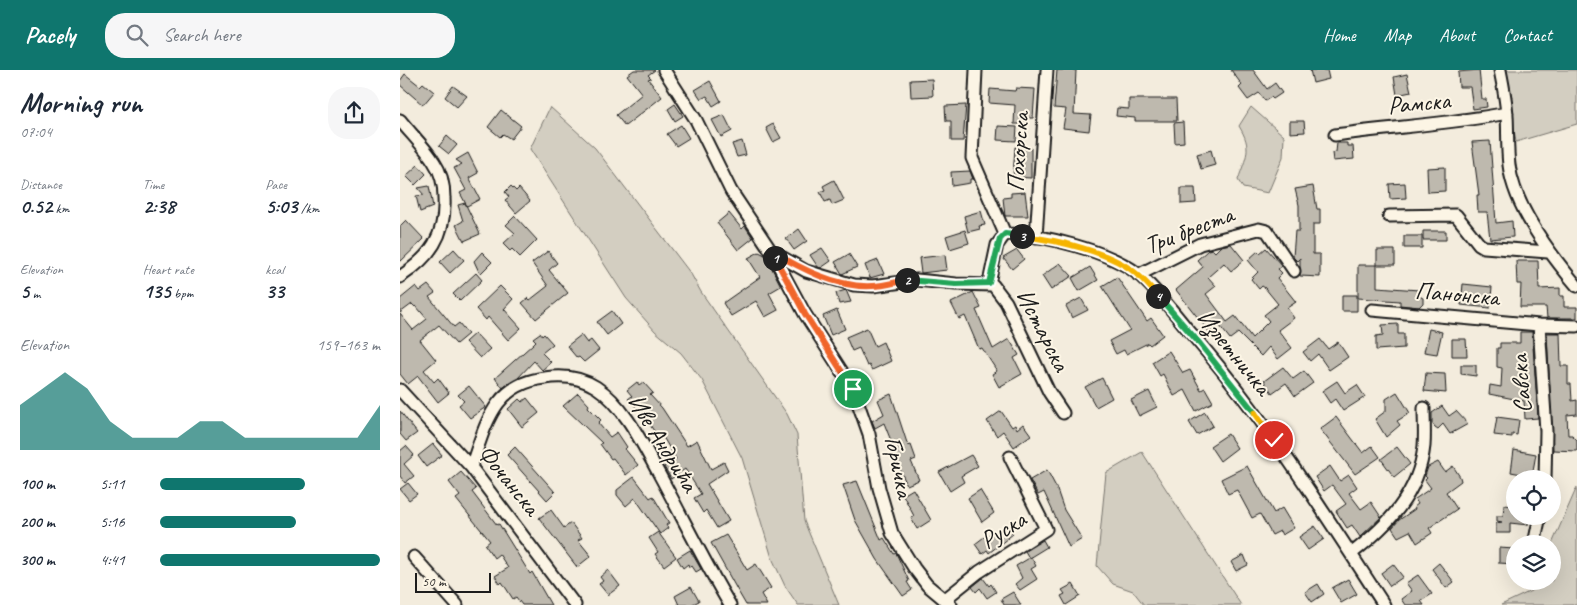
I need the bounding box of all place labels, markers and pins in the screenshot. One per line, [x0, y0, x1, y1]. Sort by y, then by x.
pin: 3 [1010, 224, 1034, 248]
pin: 1 [762, 246, 788, 270]
pin: 2 [894, 268, 920, 292]
pin: 4 [1146, 284, 1170, 308]
pin [832, 368, 874, 410]
pin [1253, 419, 1295, 461]

